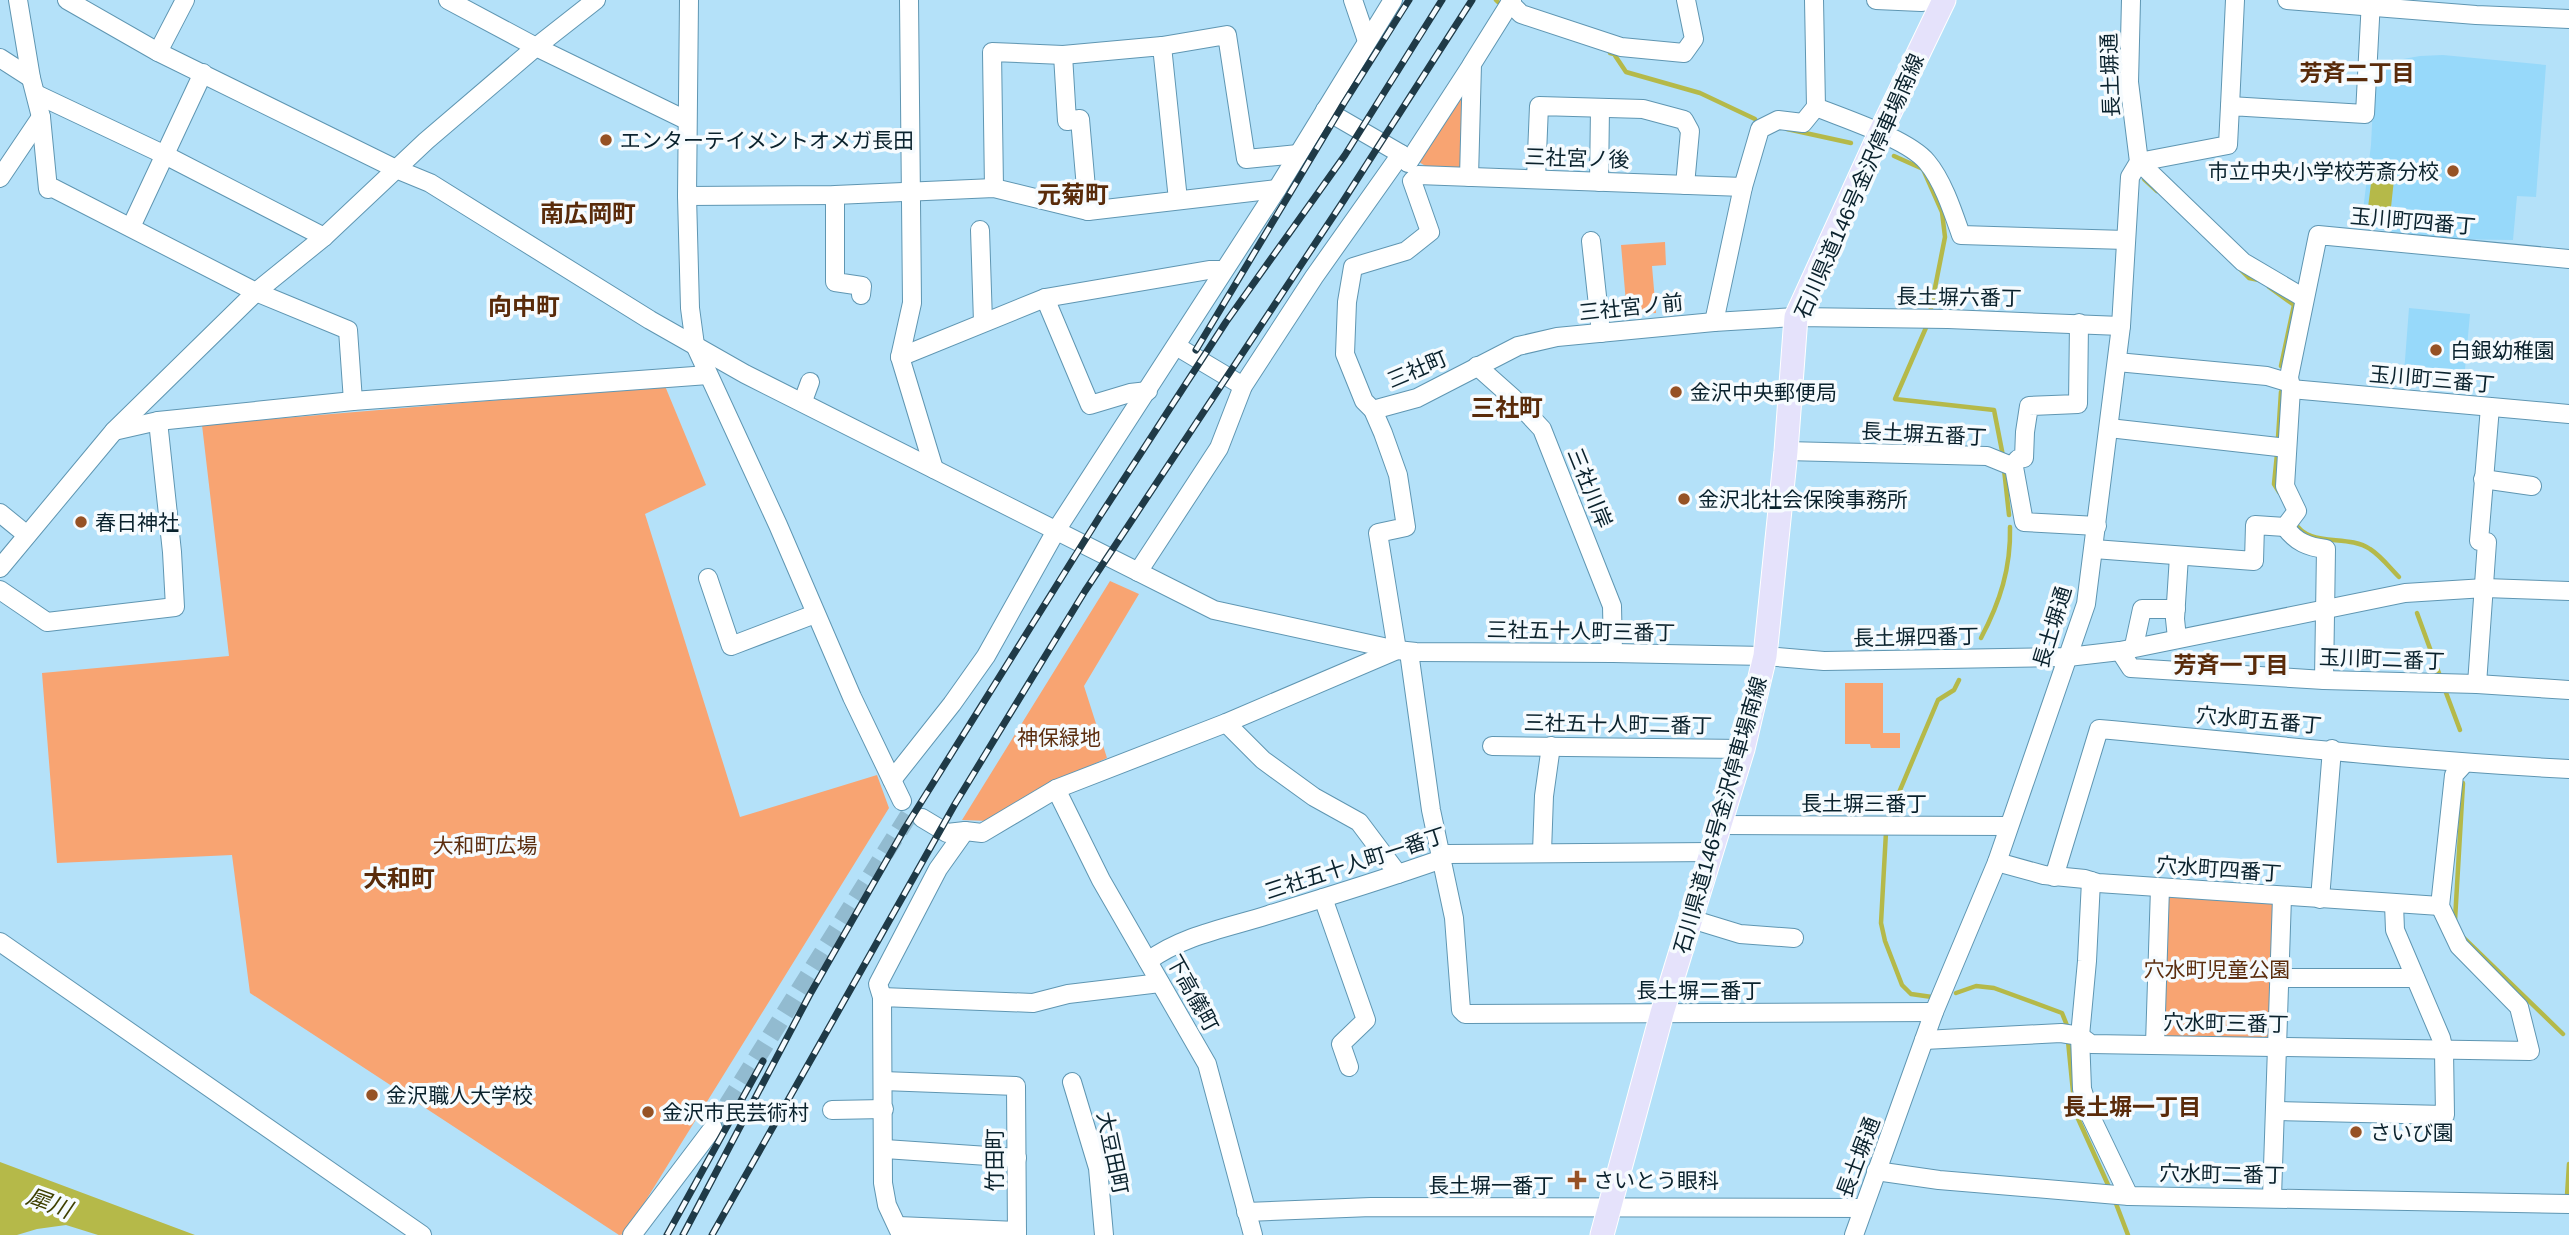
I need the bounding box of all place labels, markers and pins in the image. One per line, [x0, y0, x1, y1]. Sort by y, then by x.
place label: エンターテイメントオメガ長田 [620, 129, 914, 152]
marker: エンターテイメントオメガ長田 [598, 132, 614, 148]
place label: 市立中央小学校芳斎分校 [2208, 160, 2439, 183]
marker: 市立中央小学校芳斎分校 [2445, 163, 2461, 179]
place label: 白銀幼稚園 [2450, 339, 2555, 362]
marker: 白銀幼稚園 [2428, 342, 2444, 358]
place label: 金沢中央郵便局 [1690, 381, 1837, 404]
marker: 金沢中央郵便局 [1668, 384, 1684, 400]
place label: 金沢北社会保険事務所 [1698, 488, 1908, 511]
marker: 金沢北社会保険事務所 [1676, 491, 1692, 507]
place label: 春日神社 [95, 511, 179, 534]
marker: 春日神社 [73, 514, 89, 530]
place label: 金沢職人大学校 [386, 1084, 533, 1107]
marker: 金沢職人大学校 [364, 1087, 380, 1103]
place label: 金沢市民芸術村 [662, 1101, 809, 1124]
marker: 金沢市民芸術村 [640, 1104, 656, 1120]
place label: さいび園 [2370, 1121, 2454, 1144]
marker: さいび園 [2348, 1124, 2364, 1140]
place label: さいとう眼科 [1593, 1169, 1719, 1192]
marker: さいとう眼科 [1567, 1170, 1587, 1190]

